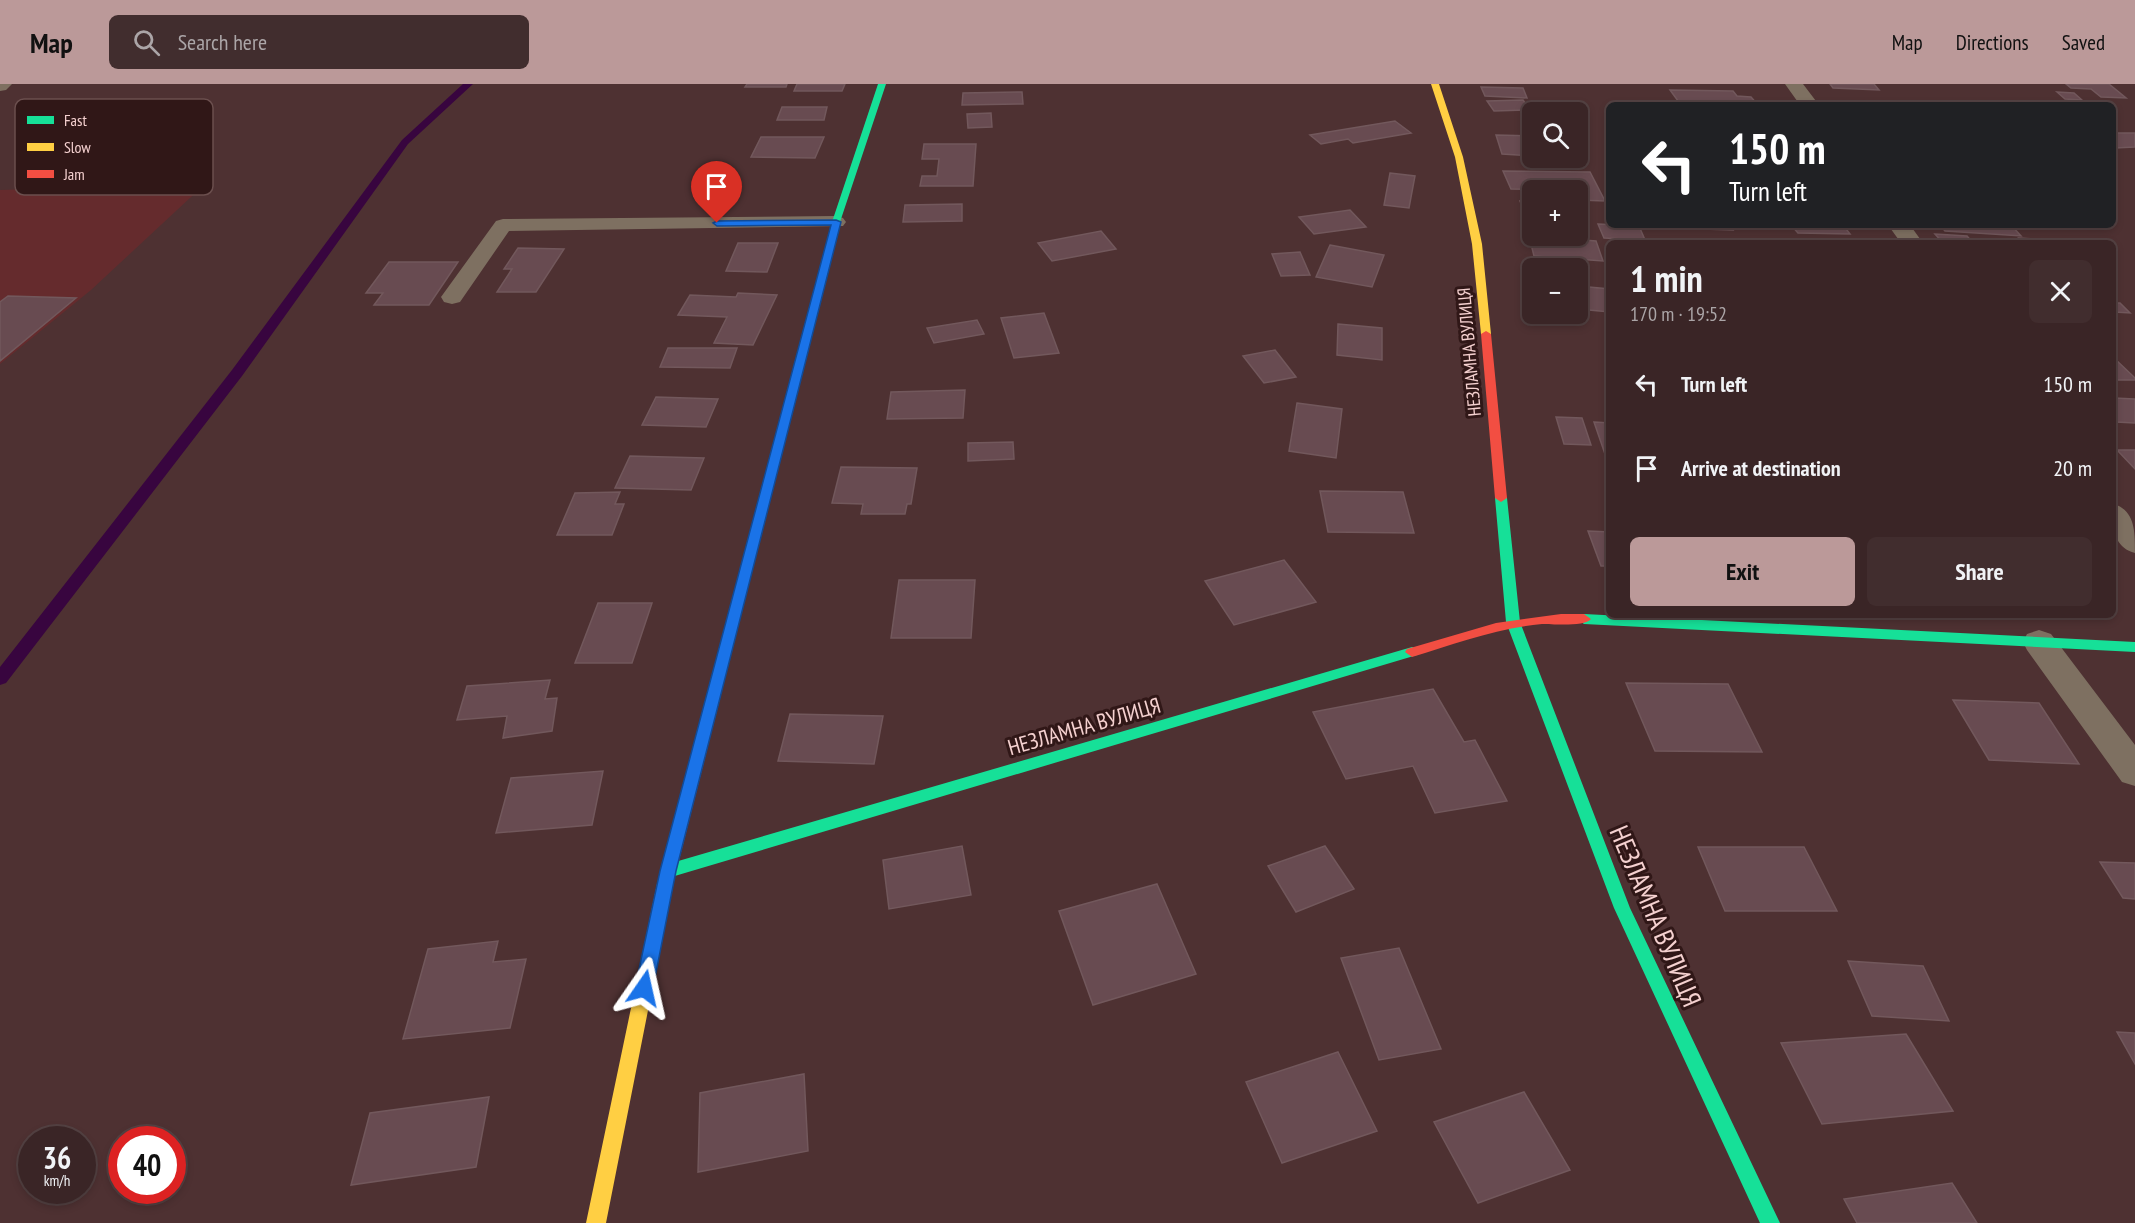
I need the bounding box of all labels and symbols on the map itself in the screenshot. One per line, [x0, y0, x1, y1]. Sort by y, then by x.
legend [15, 99, 213, 195]
text: Fast [64, 110, 87, 130]
text: Slow [64, 137, 91, 157]
pin [691, 161, 742, 223]
text: Jam [63, 164, 85, 184]
street label: НЕЗЛАМНА ВУЛИЦЯ [1452, 287, 1486, 417]
street label: НЕЗЛАМНА ВУЛИЦЯ [1004, 691, 1164, 761]
street label: НЕЗЛАМНА ВУЛИЦЯ [1603, 820, 1709, 1012]
position arrow [612, 956, 676, 1020]
speed limit sign: 40 [108, 1126, 186, 1204]

